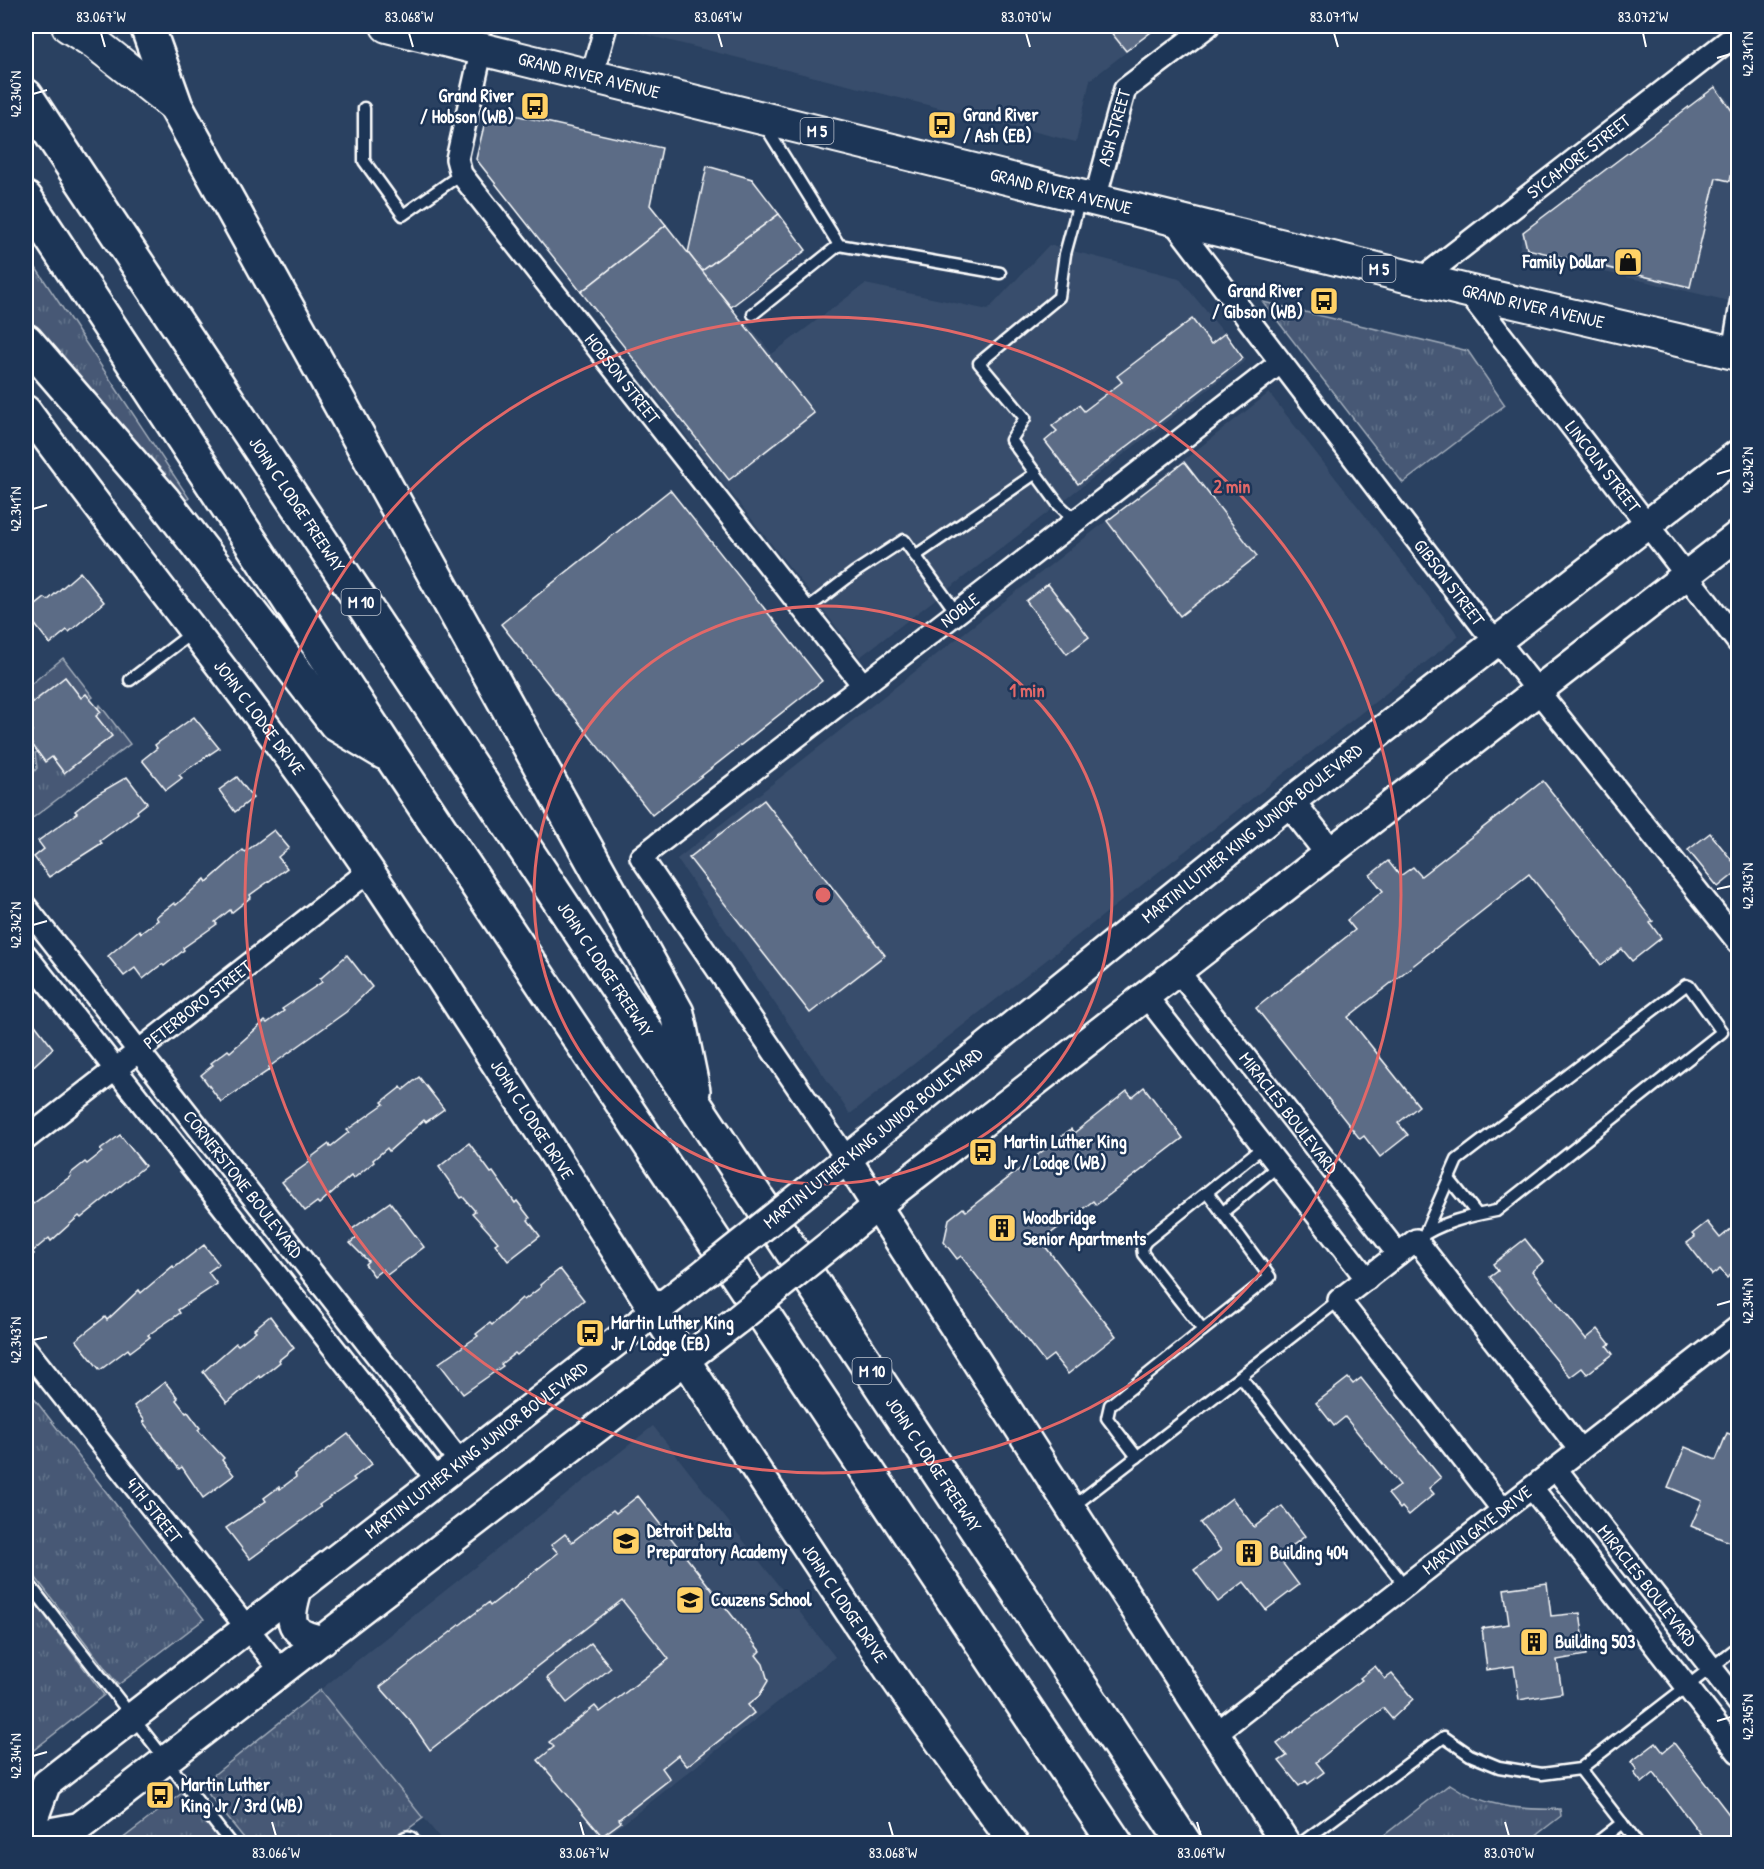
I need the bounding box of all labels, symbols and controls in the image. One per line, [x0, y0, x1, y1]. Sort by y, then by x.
text: 83.067°W [76, 6, 126, 27]
text: 83.068°W [385, 6, 434, 27]
text: 83.069°W [694, 6, 742, 27]
text: 83.070°W [1001, 6, 1052, 27]
text: 83.071°W [1310, 6, 1359, 27]
text: 83.072°W [1618, 6, 1669, 27]
text: 42.341°N [1737, 31, 1758, 77]
street label: GRAND RIVER AVENUE [516, 46, 663, 105]
text: 42.340°N [5, 71, 26, 117]
place label: Grand River / Hobson (WB) [420, 83, 514, 129]
street label: ASH STREET [1092, 86, 1137, 169]
bus stop icon: Grand River / Hobson (WB) [519, 90, 551, 122]
place label: Grand River / Ash (EB) [963, 102, 1038, 148]
street label: SYCAMORE STREET [1521, 108, 1636, 205]
bus stop icon: Grand River / Ash (EB) [926, 109, 958, 141]
road number: M 5 [800, 118, 834, 144]
street label: GRAND RIVER AVENUE [988, 161, 1135, 220]
shop icon: Family Dollar [1612, 246, 1644, 278]
place label: Family Dollar [1522, 249, 1607, 275]
road number: M 5 [1362, 256, 1396, 282]
street label: GRAND RIVER AVENUE [1460, 277, 1607, 335]
place label: Grand River / Gibson (WB) [1212, 278, 1303, 324]
bus stop icon: Grand River / Gibson (WB) [1308, 285, 1340, 317]
street label: HOBSON STREET [579, 328, 666, 430]
street label: LINCOLN STREET [1560, 415, 1647, 518]
street label: JOHN C LODGE FREEWAY [243, 432, 351, 577]
text: 42.342°N [1737, 447, 1758, 493]
text: 2 min [1214, 474, 1250, 499]
text: 42.341°N [5, 486, 26, 532]
street label: GIBSON STREET [1408, 534, 1491, 631]
street label: NOBLE [935, 587, 985, 633]
road number: M 10 [342, 589, 380, 615]
street label: JOHN C LODGE DRIVE [208, 654, 311, 780]
text: 1 min [1009, 678, 1045, 703]
street label: MARTIN LUTHER KING JUNIOR BOULEVARD [1136, 737, 1368, 929]
text: 42.343°N [1737, 863, 1758, 909]
centre of rings [813, 885, 833, 905]
street label: JOHN C LODGE FREEWAY [552, 897, 660, 1042]
text: 42.342°N [5, 902, 26, 948]
street label: PETERBORO STREET [138, 954, 258, 1055]
street label: MARTIN LUTHER KING JUNIOR BOULEVARD [758, 1041, 988, 1234]
street label: MIRACLES BOULEVARD [1233, 1047, 1345, 1179]
street label: JOHN C LODGE DRIVE [485, 1055, 580, 1184]
street label: CORNERSTONE BOULEVARD [177, 1105, 309, 1263]
place label: Martin Luther King Jr / Lodge (WB) [1004, 1129, 1127, 1176]
bus stop icon: Martin Luther King Jr / Lodge (WB) [967, 1136, 999, 1168]
place label: Woodbridge Senior Apartments [1023, 1205, 1146, 1252]
building icon: Woodbridge Senior Apartments [986, 1212, 1018, 1244]
text: 42.344°N [1737, 1278, 1758, 1324]
place label: Martin Luther King Jr / Lodge (EB) [611, 1310, 734, 1357]
text: 42.343°N [5, 1317, 26, 1363]
bus stop icon: Martin Luther King Jr / Lodge (EB) [574, 1317, 606, 1349]
street label: MARTIN LUTHER KING JUNIOR BOULEVARD [359, 1355, 593, 1544]
road number: M 10 [852, 1358, 892, 1384]
street label: JOHN C LODGE FREEWAY [880, 1392, 988, 1537]
street label: 4TH STREET [121, 1472, 188, 1549]
street label: MARVIN GAYE DRIVE [1417, 1479, 1537, 1580]
place label: Detroit Delta Preparatory Academy [647, 1518, 788, 1565]
street label: MIRACLES BOULEVARD [1592, 1519, 1703, 1652]
school or university icon: Detroit Delta Preparatory Academy [610, 1525, 642, 1557]
building icon: Building 404 [1233, 1537, 1265, 1569]
street label: JOHN C LODGE DRIVE [796, 1539, 894, 1668]
place label: Building 404 [1270, 1540, 1348, 1566]
school or university icon: Couzens School [674, 1584, 706, 1616]
place label: Couzens School [711, 1587, 813, 1612]
building icon: Building 503 [1518, 1626, 1550, 1658]
place label: Building 503 [1555, 1629, 1635, 1655]
text: 42.345°N [1737, 1694, 1758, 1740]
text: 42.344°N [5, 1733, 26, 1779]
place label: Martin Luther King Jr / 3rd (WB) [181, 1772, 303, 1819]
bus stop icon: Martin Luther King Jr / 3rd (WB) [144, 1779, 176, 1811]
text: 83.066°W [252, 1842, 301, 1863]
text: 83.067°W [559, 1842, 609, 1863]
text: 83.068°W [869, 1842, 918, 1863]
text: 83.069°W [1177, 1842, 1225, 1863]
text: 83.070°W [1484, 1842, 1535, 1863]

